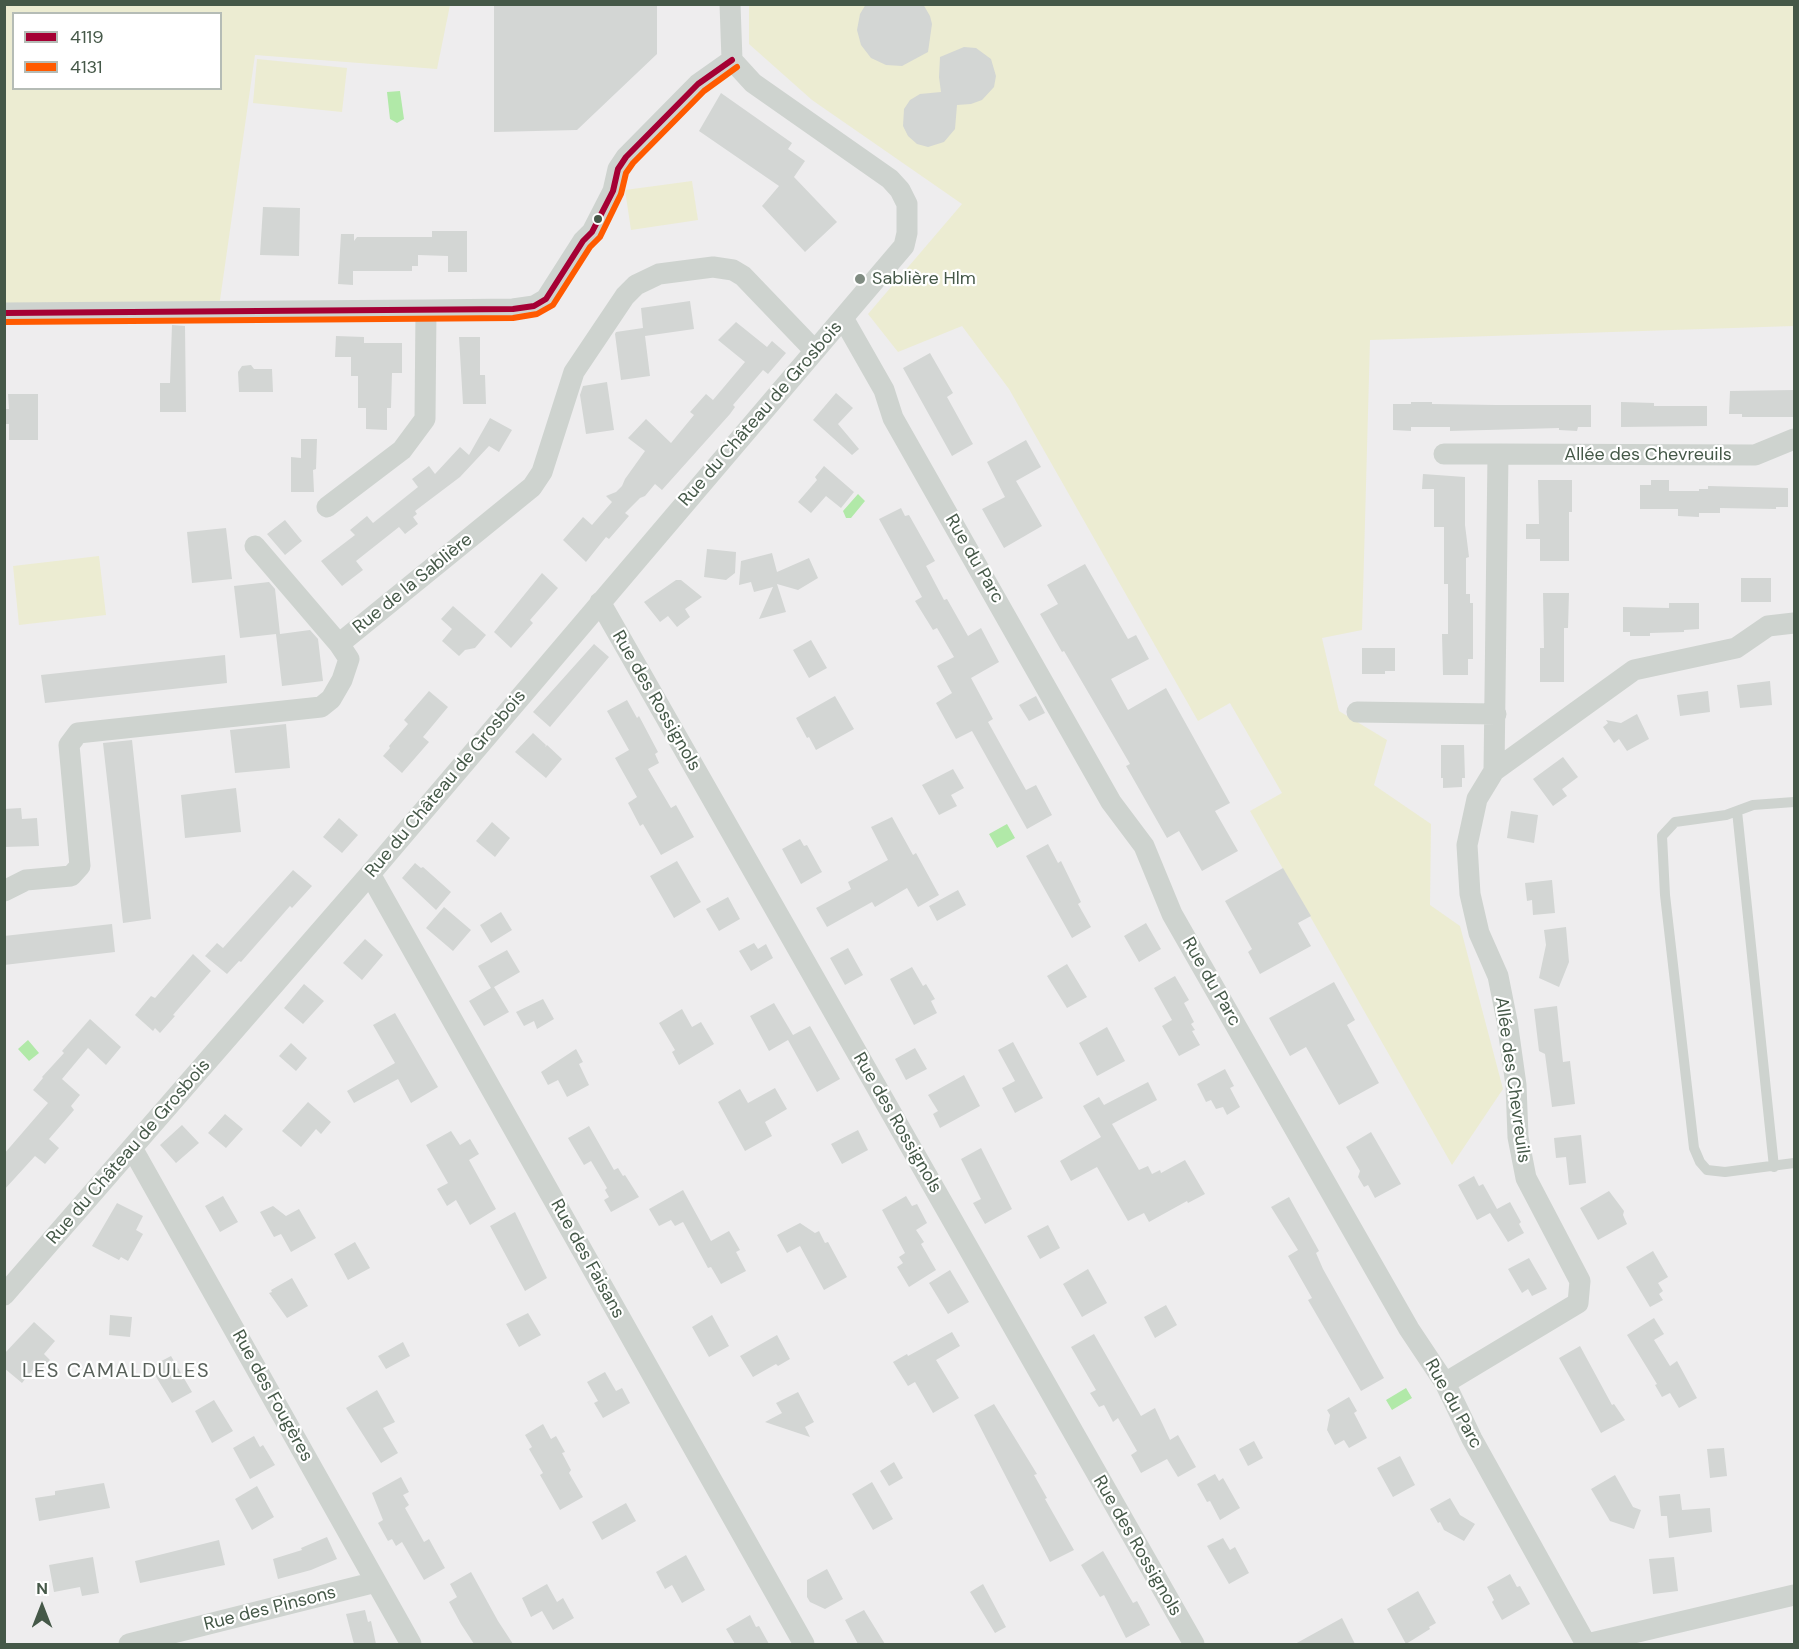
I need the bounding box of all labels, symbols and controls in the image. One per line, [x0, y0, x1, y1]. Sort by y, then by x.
legend [12, 12, 222, 90]
text: 4119 [70, 25, 103, 49]
text: 4131 [70, 55, 103, 79]
unlabelled marker [592, 213, 604, 225]
place label: Sablière Hlm [872, 268, 976, 290]
marker: Sablière Hlm [853, 272, 867, 286]
street label: Rue du Château de Grosbois [675, 317, 847, 511]
street label: Allée des Chevreuils [1564, 444, 1732, 466]
street label: Rue du Parc [940, 511, 1008, 607]
street label: Rue de la Sablière [349, 529, 477, 639]
street label: Rue des Rossignols [607, 627, 705, 775]
street label: Rue du Château de Grosbois [361, 686, 531, 882]
street label: Rue du Parc [1177, 934, 1245, 1030]
street label: Allée des Chevreuils [1490, 996, 1534, 1164]
street label: Rue des Rossignols [848, 1049, 946, 1197]
street label: Rue du Château de Grosbois [43, 1055, 215, 1249]
street label: Rue des Faisans [545, 1196, 629, 1322]
street label: Rue des Fougères [227, 1326, 317, 1466]
street label: Rue du Parc [1420, 1356, 1486, 1452]
district label: LES CAMALDULES [22, 1360, 210, 1384]
street label: Rue des Rossignols [1088, 1472, 1186, 1620]
north arrow [12, 1577, 72, 1637]
text: N [36, 1578, 48, 1599]
street label: Rue des Pinsons [202, 1582, 338, 1636]

